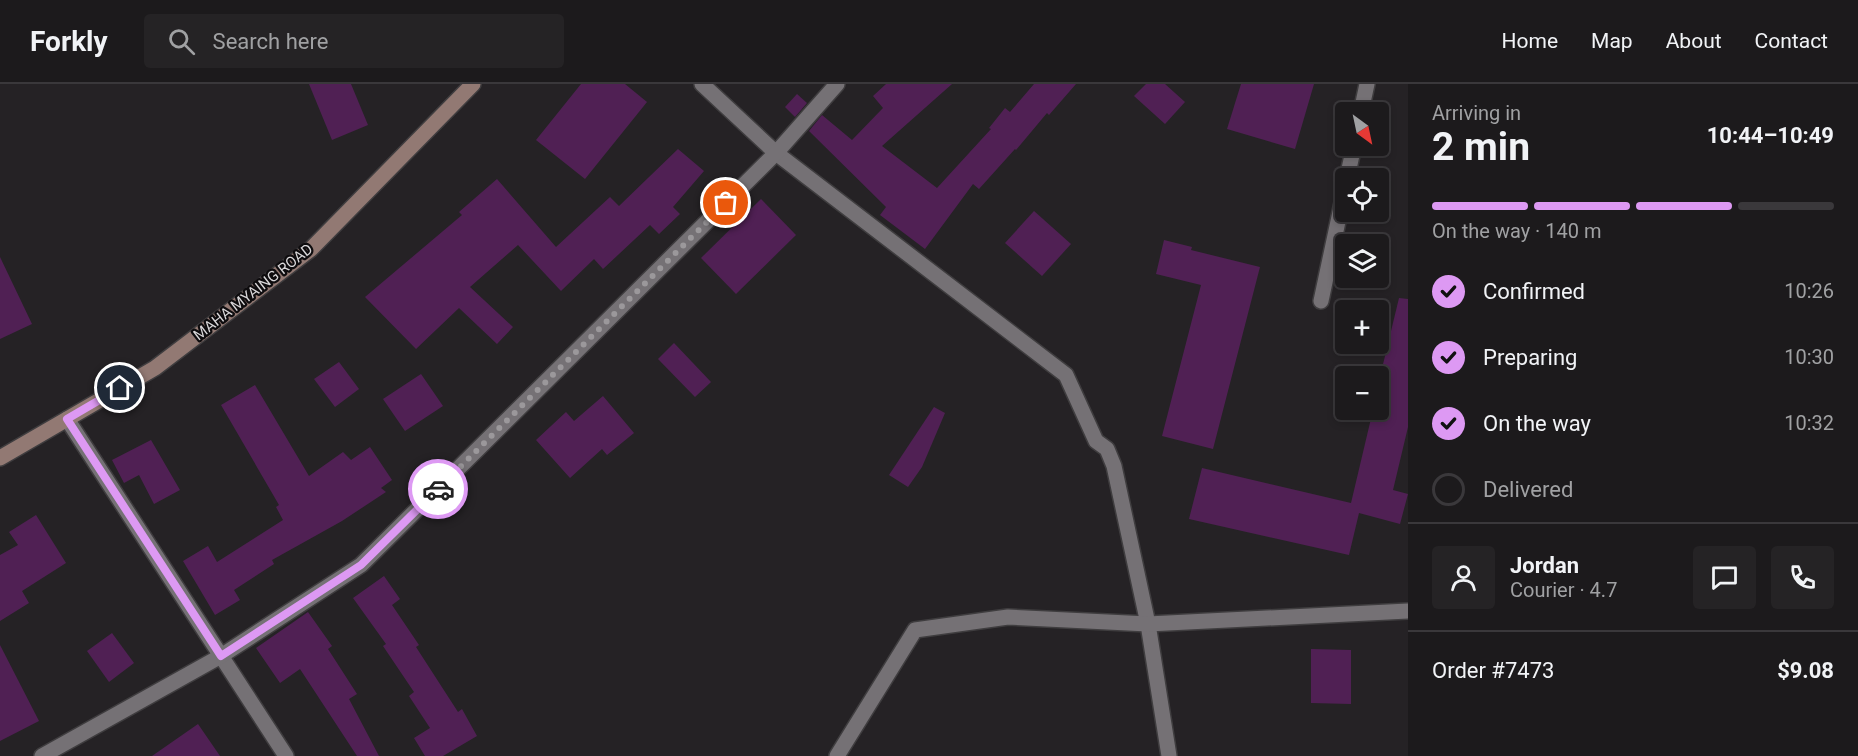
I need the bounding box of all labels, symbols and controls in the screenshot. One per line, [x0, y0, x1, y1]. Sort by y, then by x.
search box [144, 14, 564, 68]
text: Forkly [30, 25, 108, 58]
icon: search [165, 25, 198, 58]
text: Search here [213, 29, 328, 54]
text: Home [1502, 29, 1558, 53]
text: Map [1591, 29, 1633, 53]
text: About [1666, 29, 1722, 53]
text: Contact [1755, 29, 1828, 53]
text: Arriving in [1432, 101, 1521, 125]
north arrow [1335, 102, 1389, 156]
map controls [1335, 102, 1389, 420]
text: 10:44–10:49 [1707, 123, 1834, 148]
text: 2 min [1432, 124, 1530, 170]
button: locate [1335, 168, 1389, 222]
pin [700, 177, 751, 228]
icon: bag [709, 186, 742, 219]
text: On the way · 140 m [1432, 219, 1601, 243]
button: layers [1335, 234, 1389, 288]
street label: MAHA MYAING ROAD [190, 240, 316, 344]
icon: check [1432, 275, 1465, 308]
text: Confirmed [1483, 279, 1585, 304]
text: 10:26 [1784, 279, 1834, 303]
button: + [1335, 300, 1389, 354]
icon: check [1432, 341, 1465, 374]
text: Preparing [1483, 345, 1577, 370]
text: 10:30 [1784, 345, 1834, 369]
pin [94, 362, 145, 413]
button: − [1335, 366, 1389, 420]
icon: home [103, 371, 136, 404]
icon: check [1432, 407, 1465, 440]
text: On the way [1483, 411, 1591, 436]
text: 10:32 [1784, 411, 1834, 435]
courier [408, 459, 468, 519]
icon: car [422, 473, 455, 506]
text: Delivered [1483, 477, 1573, 502]
button: person [1432, 546, 1495, 609]
button: chat [1693, 546, 1756, 609]
button: phone [1771, 546, 1834, 609]
text: Jordan [1510, 553, 1579, 578]
text: Courier · 4.7 [1510, 578, 1617, 602]
text: Order #7473 [1432, 658, 1554, 683]
text: $9.08 [1777, 658, 1834, 683]

